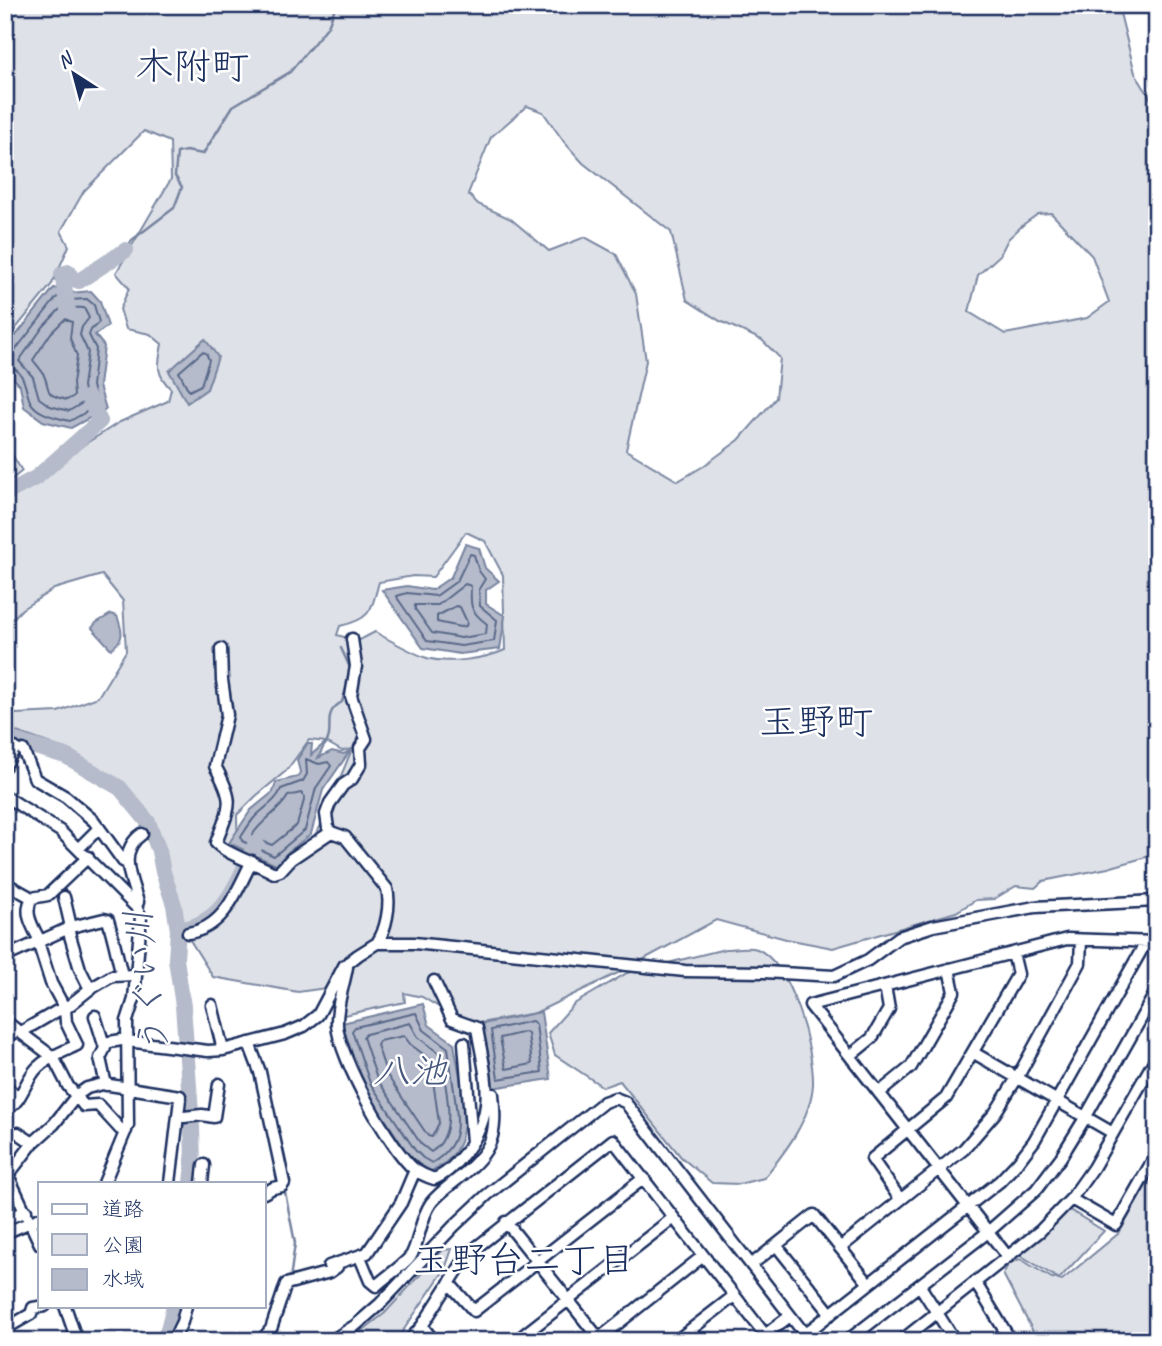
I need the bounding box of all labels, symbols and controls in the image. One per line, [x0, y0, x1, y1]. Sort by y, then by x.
north arrow [38, 38, 108, 108]
district label: 木附町 [135, 43, 249, 90]
text: N [53, 46, 79, 74]
district label: 玉野町 [759, 698, 873, 745]
water label: うぐい川 [114, 907, 178, 1059]
water label: 八池 [373, 1047, 448, 1094]
legend [38, 1182, 266, 1308]
text: 道路 [102, 1196, 144, 1222]
text: 公園 [102, 1232, 144, 1258]
district label: 玉野台二丁目 [413, 1236, 635, 1283]
text: 水域 [102, 1266, 144, 1292]

